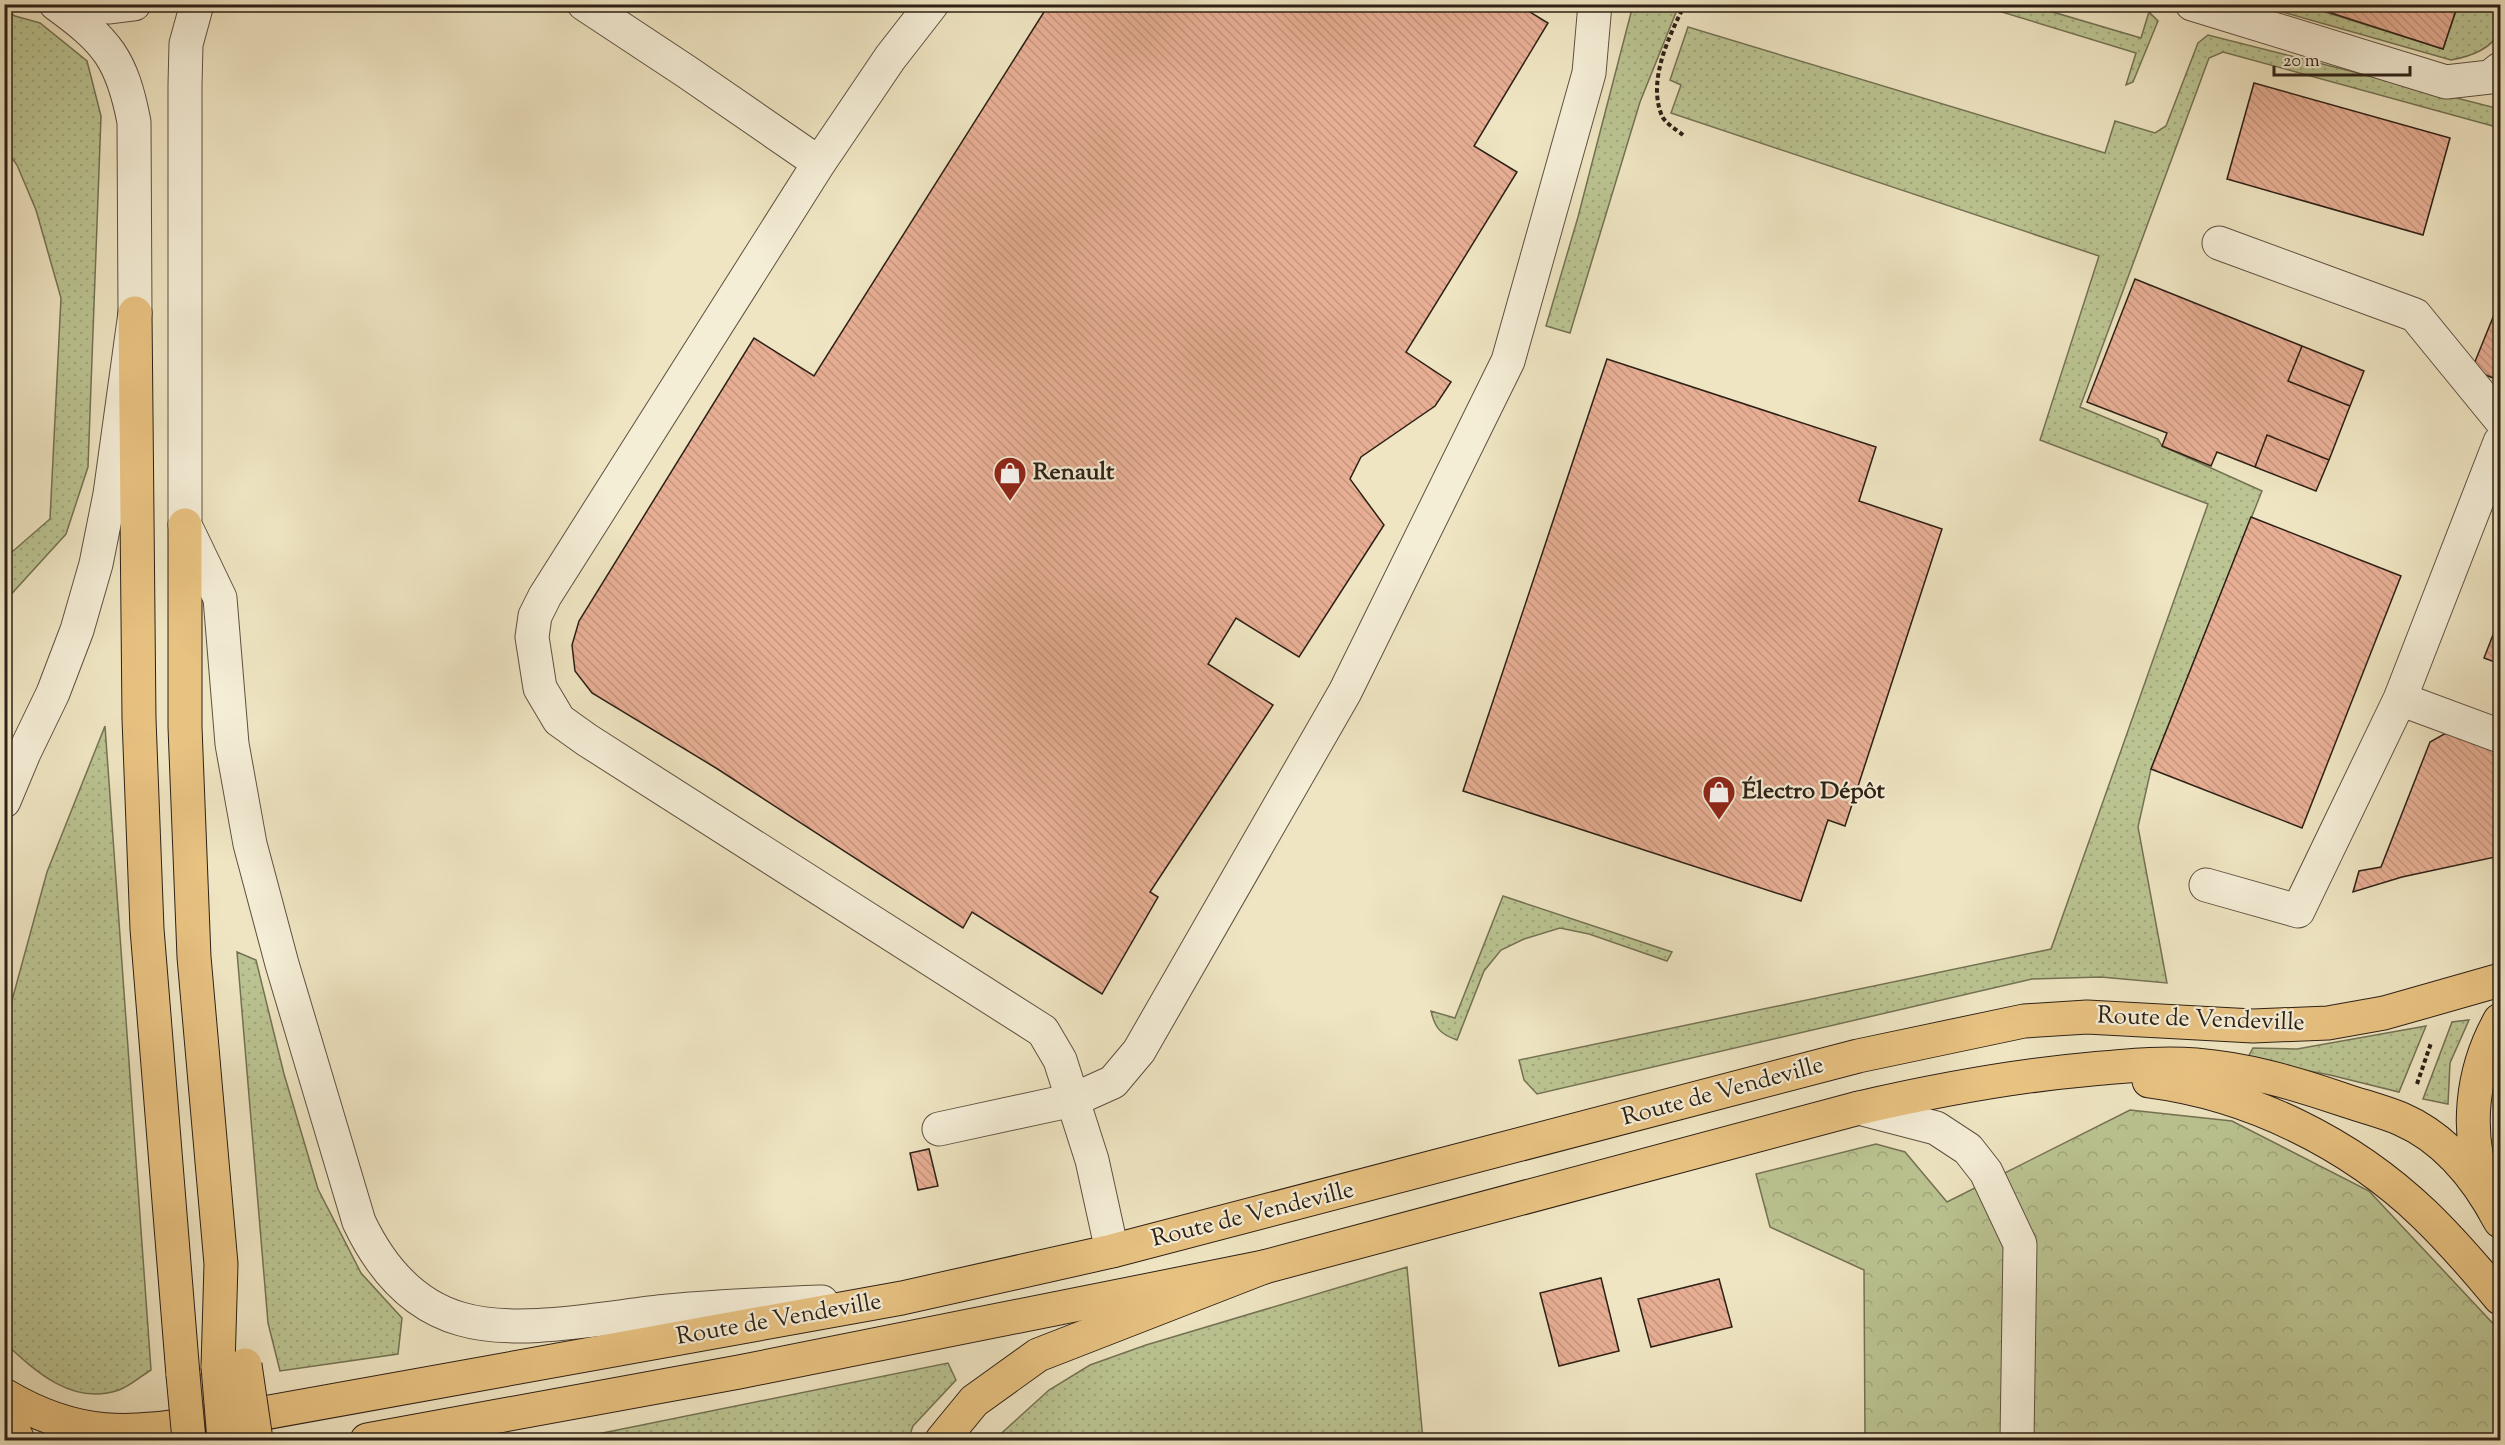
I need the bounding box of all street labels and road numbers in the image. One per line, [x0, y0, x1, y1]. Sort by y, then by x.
street label: Route de Vendeville [2097, 999, 2305, 1041]
street label: Route de Vendeville [1618, 1049, 1828, 1135]
street label: Route de Vendeville [1148, 1173, 1358, 1257]
street label: Route de Vendeville [674, 1285, 884, 1355]

